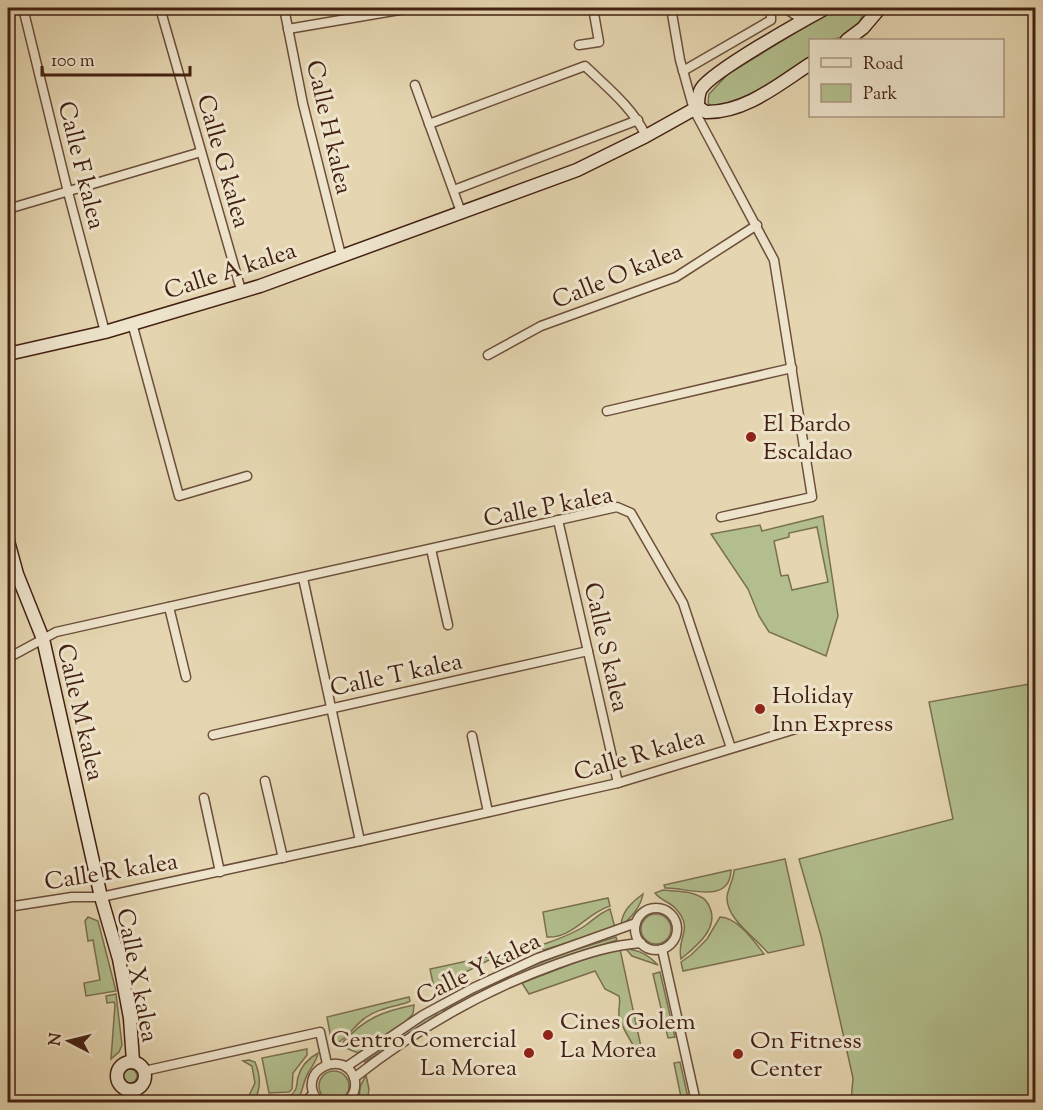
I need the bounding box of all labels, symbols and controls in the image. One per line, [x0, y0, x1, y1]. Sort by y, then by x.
scale bar [42, 39, 190, 77]
legend [809, 39, 1004, 117]
text: 100 m [51, 49, 95, 75]
text: Road [863, 52, 903, 78]
street label: Calle H kalea [296, 57, 360, 198]
text: Park [863, 82, 898, 108]
street label: Calle G kalea [187, 91, 257, 232]
street label: Calle F kalea [48, 98, 112, 233]
street label: Calle A kalea [160, 235, 301, 309]
street label: Calle O kalea [547, 235, 688, 318]
place label: El Bardo Escaldao [763, 408, 853, 470]
marker: El Bardo Escaldao [744, 430, 758, 444]
street label: Calle P kalea [481, 479, 616, 537]
street label: Calle S kalea [574, 579, 636, 715]
street label: Calle M kalea [47, 641, 111, 784]
street label: Calle T kalea [327, 645, 466, 707]
place label: Holiday Inn Express [772, 680, 893, 742]
marker: Holiday Inn Express [753, 702, 767, 716]
street label: Calle R kalea [570, 721, 709, 791]
street label: Calle R kalea [42, 846, 181, 900]
street label: Calle X kalea [106, 906, 166, 1045]
street label: Calle Y kalea [411, 925, 547, 1015]
place label: Cines Golem La Morea [560, 1006, 696, 1068]
north arrow [39, 1011, 99, 1071]
place label: Centro Comercial La Morea [331, 1024, 517, 1086]
place label: On Fitness Center [750, 1025, 862, 1087]
marker: Cines Golem La Morea [541, 1028, 555, 1042]
text: N [44, 1032, 69, 1047]
marker: Centro Comercial La Morea [522, 1046, 536, 1060]
marker: On Fitness Center [731, 1047, 745, 1061]

